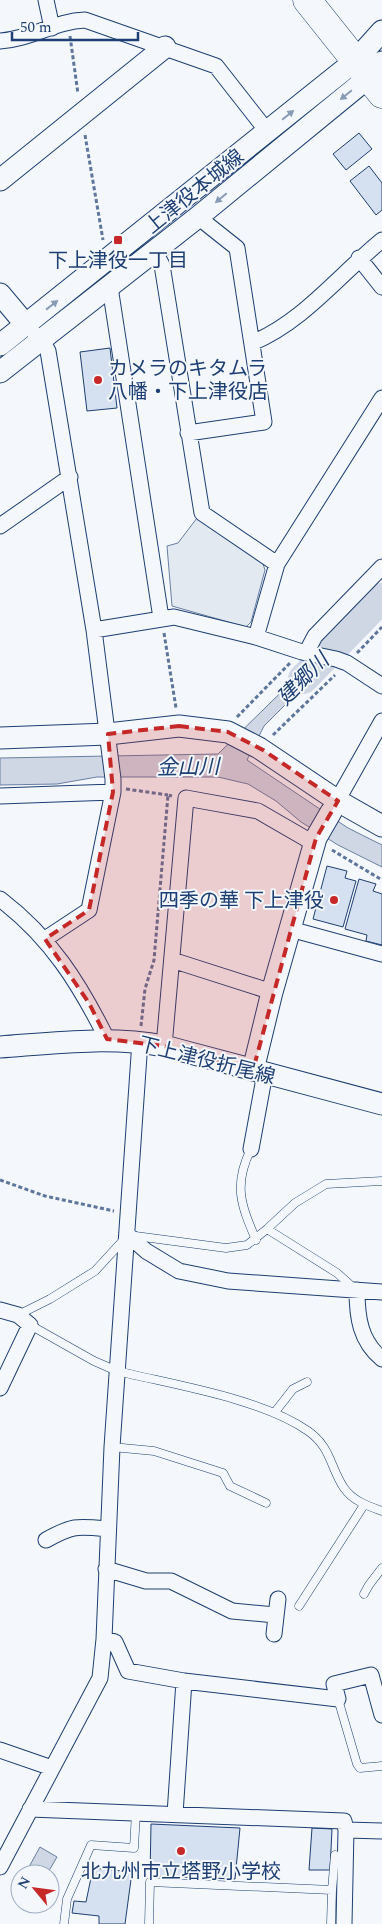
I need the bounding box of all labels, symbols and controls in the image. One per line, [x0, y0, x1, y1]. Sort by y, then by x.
scale bar [12, 10, 139, 42]
text: 50 m [20, 16, 52, 39]
one-way arrow [340, 89, 353, 100]
one-way arrow [281, 109, 294, 120]
street label: 上津役本城線 [139, 142, 251, 241]
one-way arrow [215, 192, 227, 204]
marker: 下上津役一丁目 [112, 234, 124, 246]
place label: 下上津役一丁目 [48, 246, 188, 276]
one-way arrow [45, 299, 58, 310]
place label: カメラのキタムラ 八幡・下上津役店 [108, 354, 268, 407]
marker: カメラのキタムラ 八幡・下上津役店 [92, 374, 104, 386]
water label: 建郷川 [270, 645, 339, 713]
water label: 金山川 [156, 751, 222, 785]
place label: 四季の華 下上津役 [159, 886, 324, 916]
marker: 四季の華 下上津役 [328, 894, 340, 906]
street label: 下上津役折尾線 [135, 1029, 278, 1092]
marker: 北九州市立塔野小学校 [175, 1845, 187, 1857]
place label: 北九州市立塔野小学校 [81, 1857, 281, 1887]
north arrow [10, 1864, 60, 1914]
text: N [12, 1873, 36, 1893]

